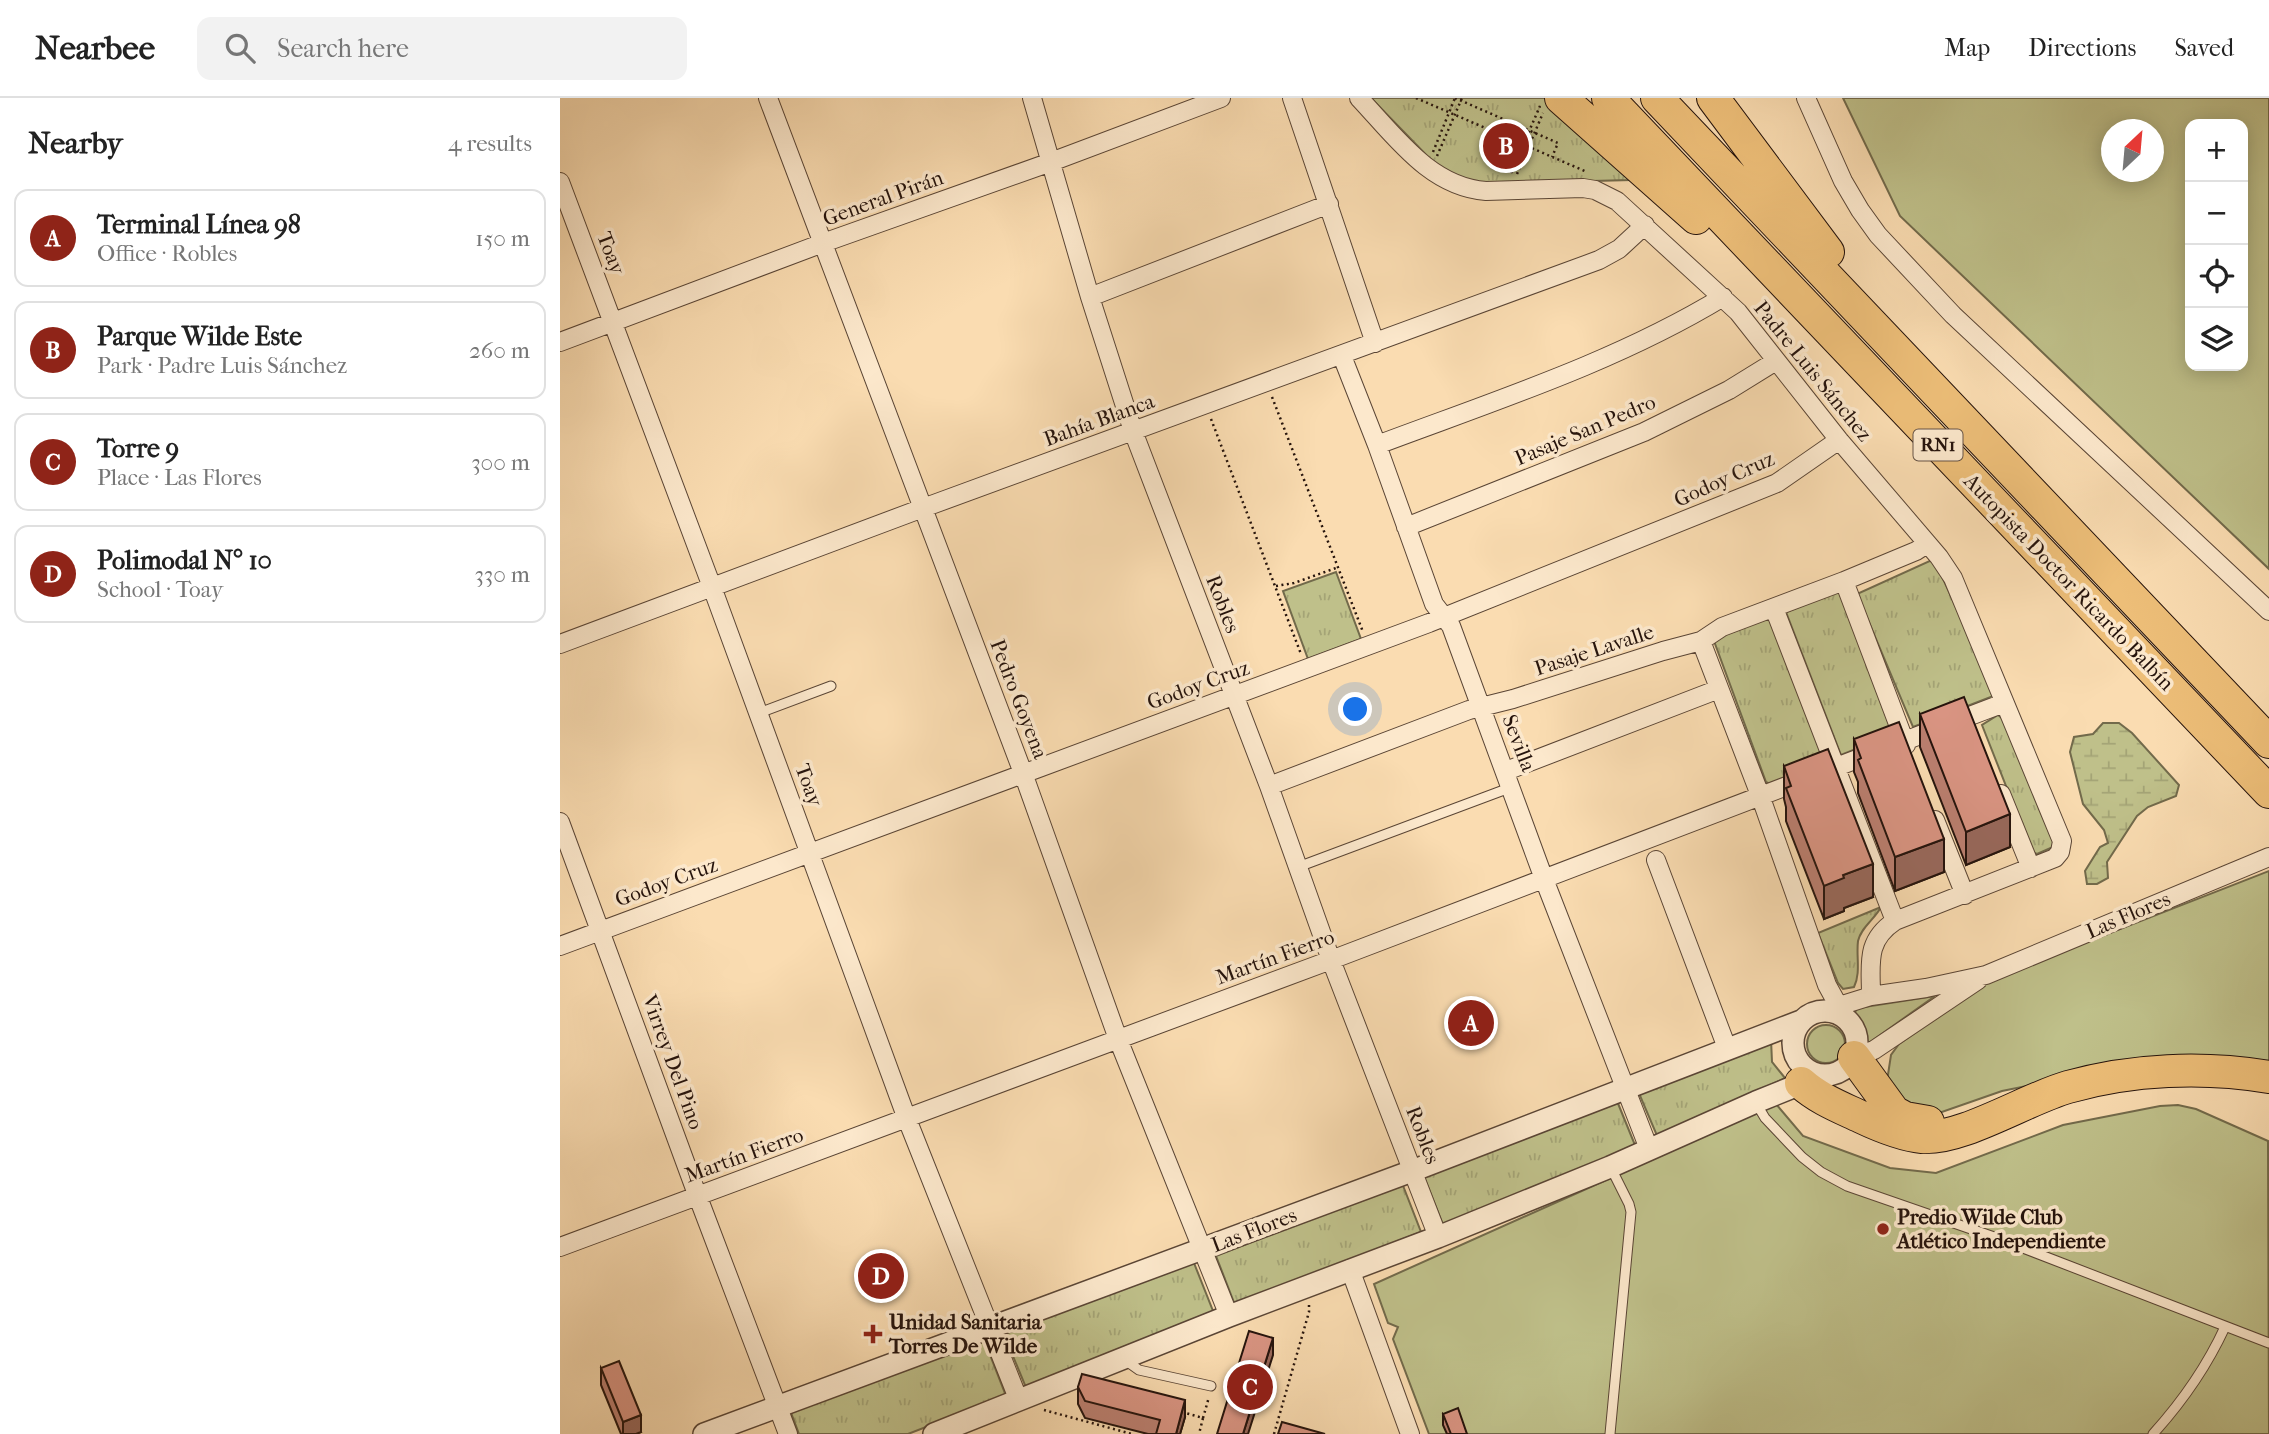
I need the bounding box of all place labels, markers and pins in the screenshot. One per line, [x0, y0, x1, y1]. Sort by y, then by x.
pin: B [1483, 120, 1529, 172]
pin: A [1448, 997, 1494, 1049]
place label: Predio Wilde Club Atlético Independiente [1895, 1205, 2106, 1253]
marker: Predio Wilde Club Atlético Independiente [1875, 1221, 1891, 1237]
pin: D [858, 1250, 904, 1302]
place label: Unidad Sanitaria Torres De Wilde [888, 1310, 1043, 1358]
marker: Unidad Sanitaria Torres De Wilde [863, 1324, 883, 1344]
pin: C [1227, 1361, 1273, 1413]

